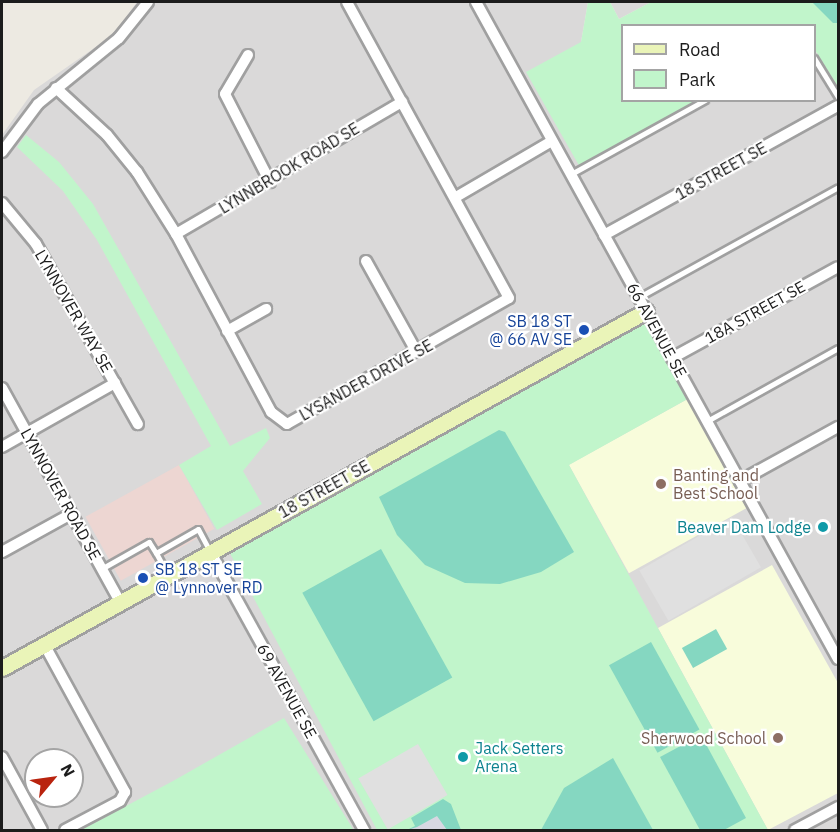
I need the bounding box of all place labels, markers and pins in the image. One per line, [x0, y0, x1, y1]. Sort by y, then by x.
place label: SB 18 ST @ 66 AV SE [489, 311, 572, 349]
marker: SB 18 ST @ 66 AV SE [577, 323, 591, 337]
place label: Banting and Best School [673, 465, 759, 503]
marker: Banting and Best School [654, 477, 668, 491]
place label: Beaver Dam Lodge [677, 517, 811, 537]
marker: Beaver Dam Lodge [816, 520, 830, 534]
place label: SB 18 ST SE @ Lynnover RD [155, 559, 263, 597]
marker: SB 18 ST SE @ Lynnover RD [136, 571, 150, 585]
place label: Sherwood School [641, 728, 766, 748]
marker: Sherwood School [771, 731, 785, 745]
place label: Jack Setters Arena [475, 738, 564, 776]
marker: Jack Setters Arena [456, 750, 470, 764]

